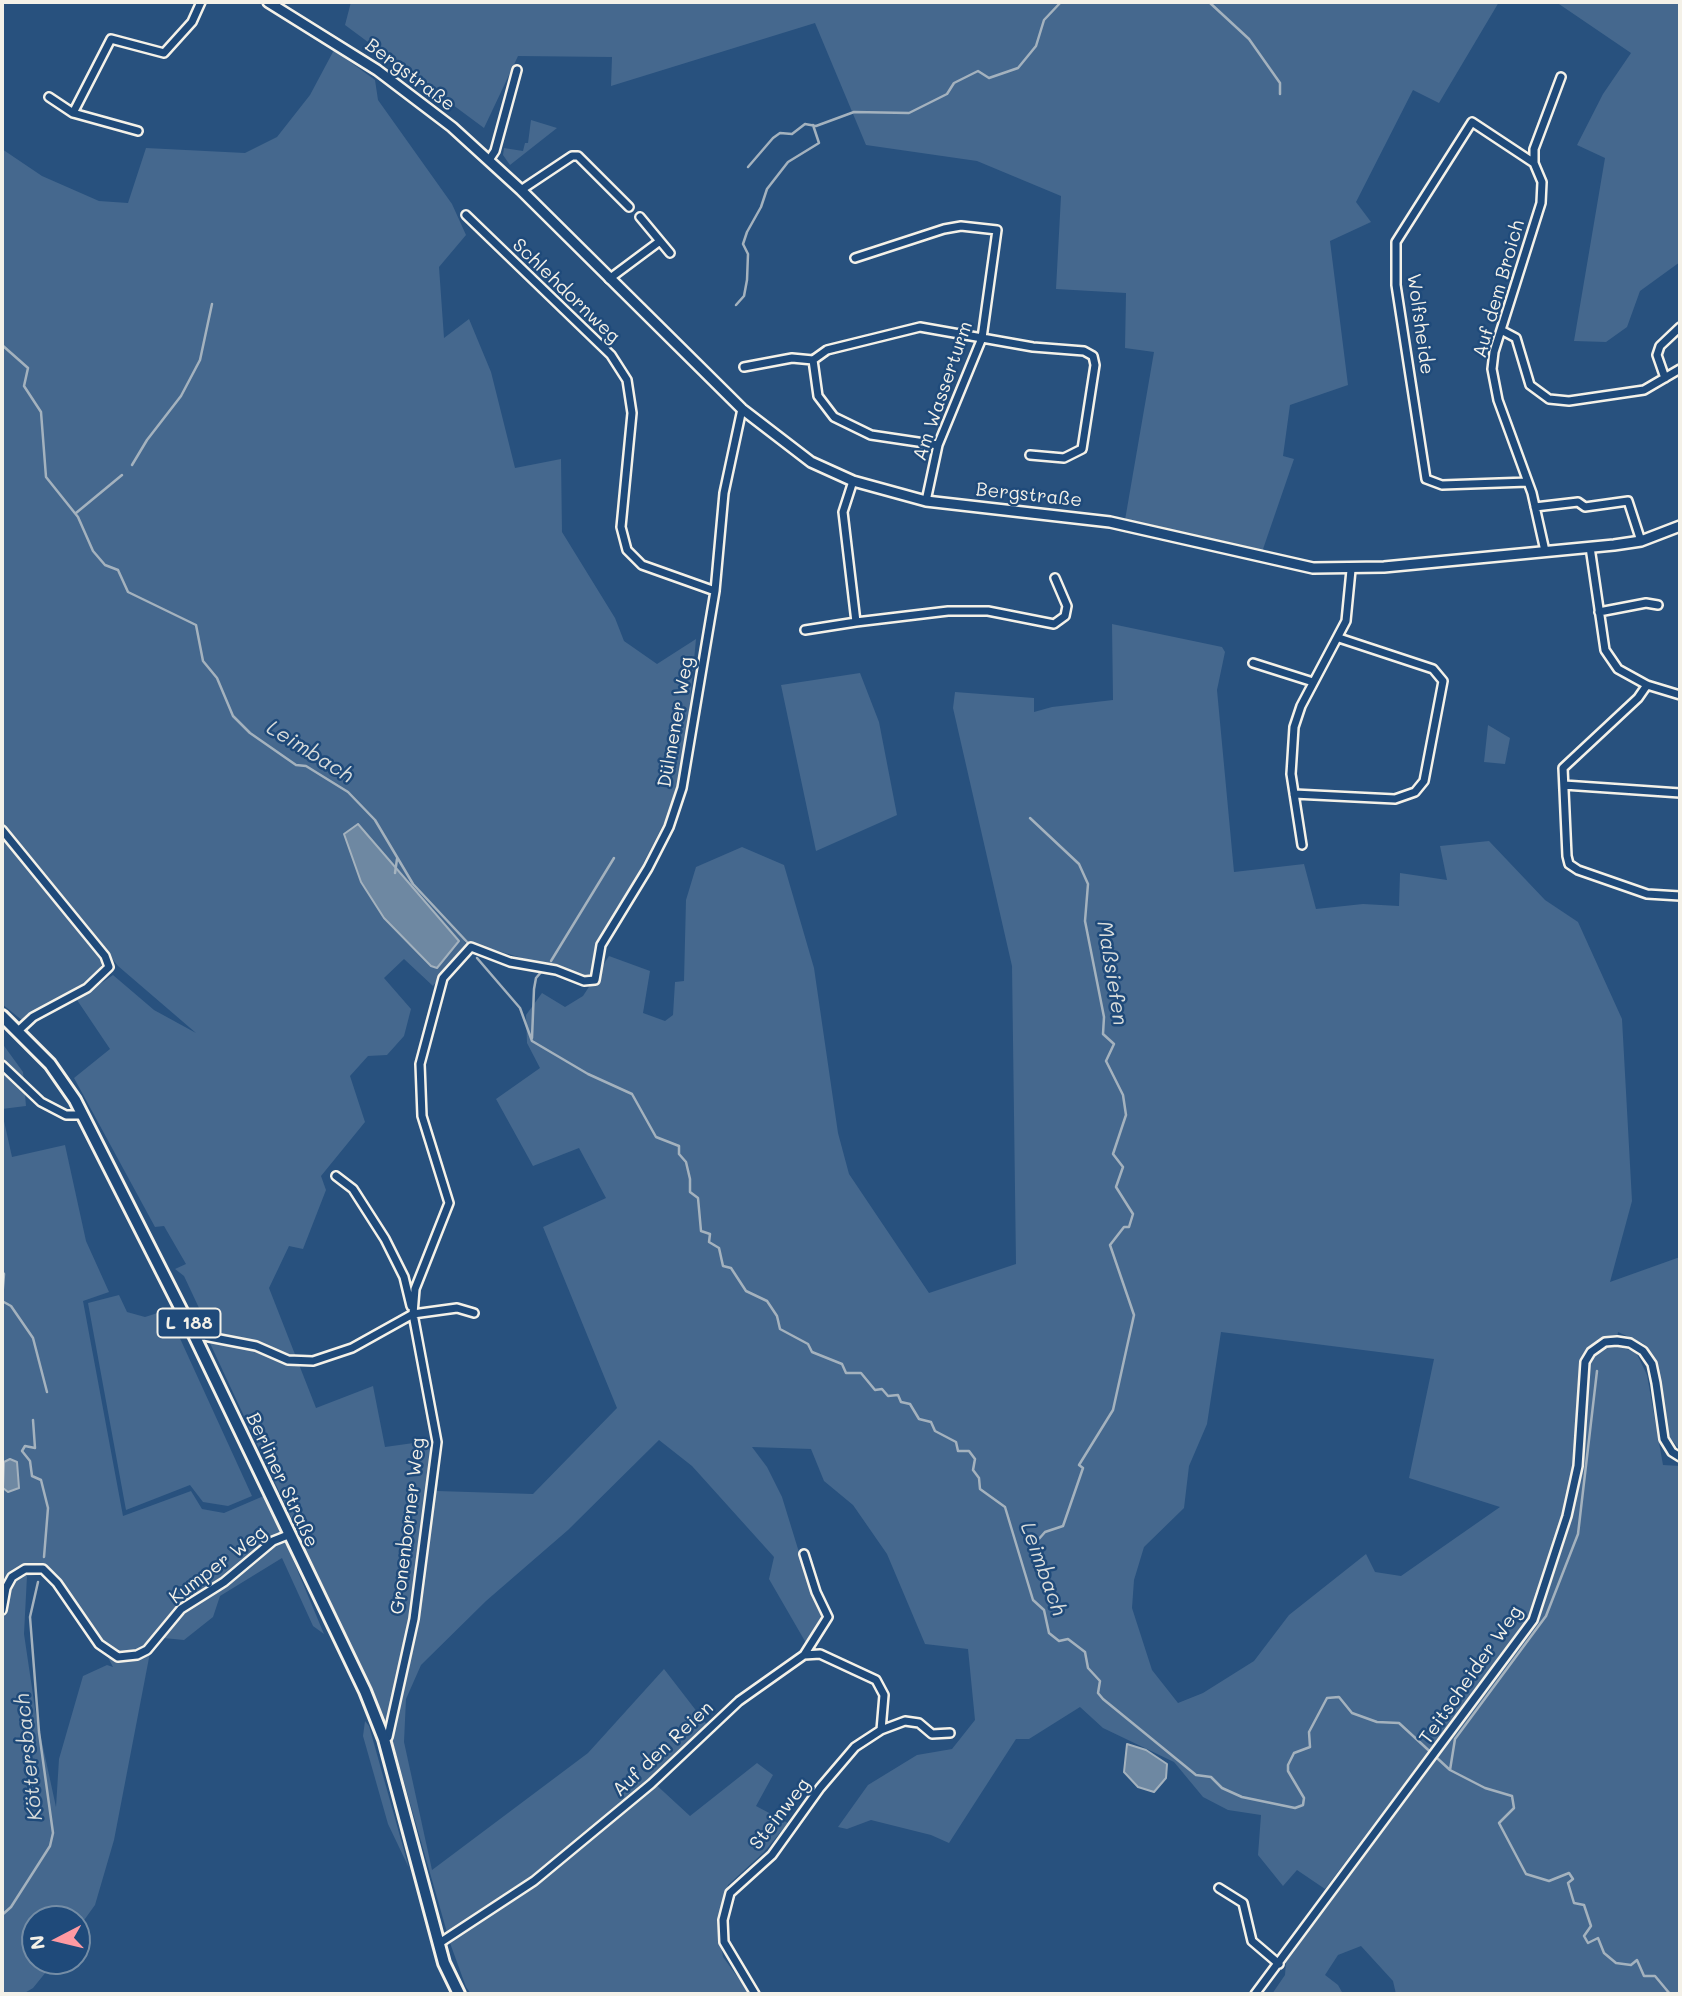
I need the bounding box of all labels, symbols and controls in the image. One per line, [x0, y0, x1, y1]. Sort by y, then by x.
street label: Bergstraße [360, 34, 460, 116]
street label: Auf dem Broich [1468, 217, 1530, 361]
street label: Schlehdornweg [507, 234, 625, 348]
street label: Wolfsheide [1402, 272, 1438, 376]
street label: Am Wasserturm [908, 318, 978, 464]
street label: Bergstraße [975, 478, 1083, 512]
street label: Dülmener Weg [653, 655, 699, 789]
water label: Leimbach [262, 715, 358, 789]
water label: Maßsiefen [1091, 919, 1133, 1027]
road number: L 188 [158, 1308, 220, 1338]
street label: Berliner Straße [241, 1409, 323, 1551]
street label: Gronenborner Weg [386, 1436, 430, 1616]
water label: Leimbach [1014, 1519, 1072, 1619]
street label: Kumper Weg [165, 1521, 271, 1609]
street label: Teitscheider Weg [1415, 1601, 1527, 1749]
water label: Köttersbach [10, 1692, 48, 1822]
street label: Auf den Reien [608, 1697, 718, 1801]
street label: Steinweg [745, 1774, 815, 1854]
north arrow [21, 1905, 91, 1975]
text: N [23, 1934, 50, 1951]

